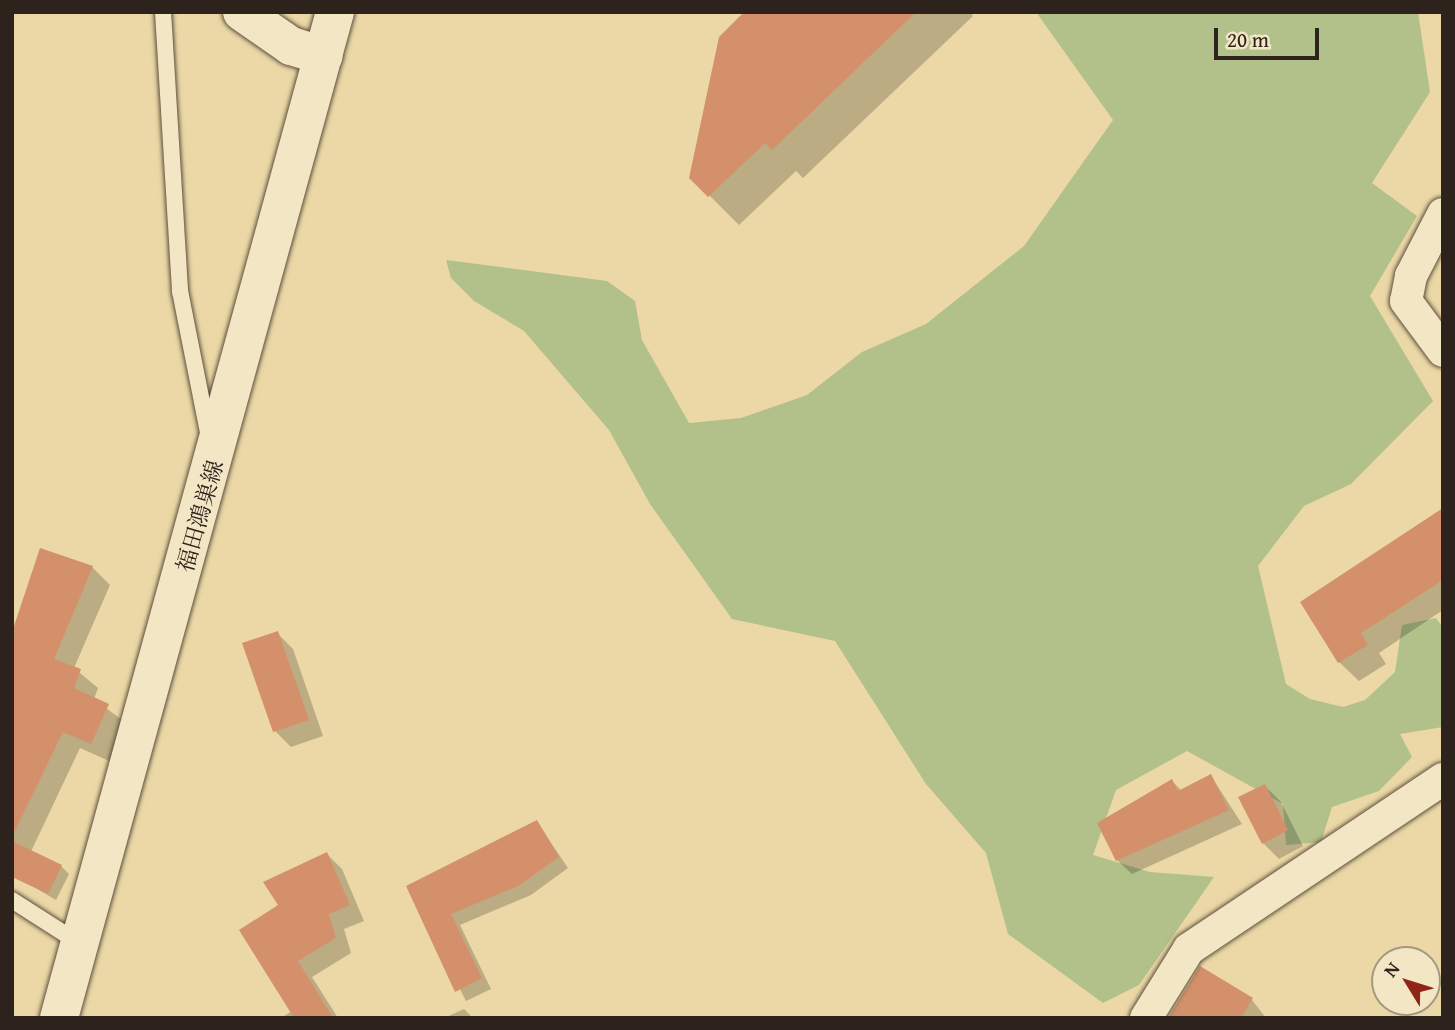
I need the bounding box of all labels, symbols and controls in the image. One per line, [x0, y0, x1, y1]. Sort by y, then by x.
scale bar [1217, 14, 1322, 58]
text: 20 m [1227, 24, 1269, 55]
street label: 福田鴻巣線 [171, 457, 229, 575]
north arrow [1371, 946, 1441, 1016]
text: N [1376, 956, 1406, 983]

